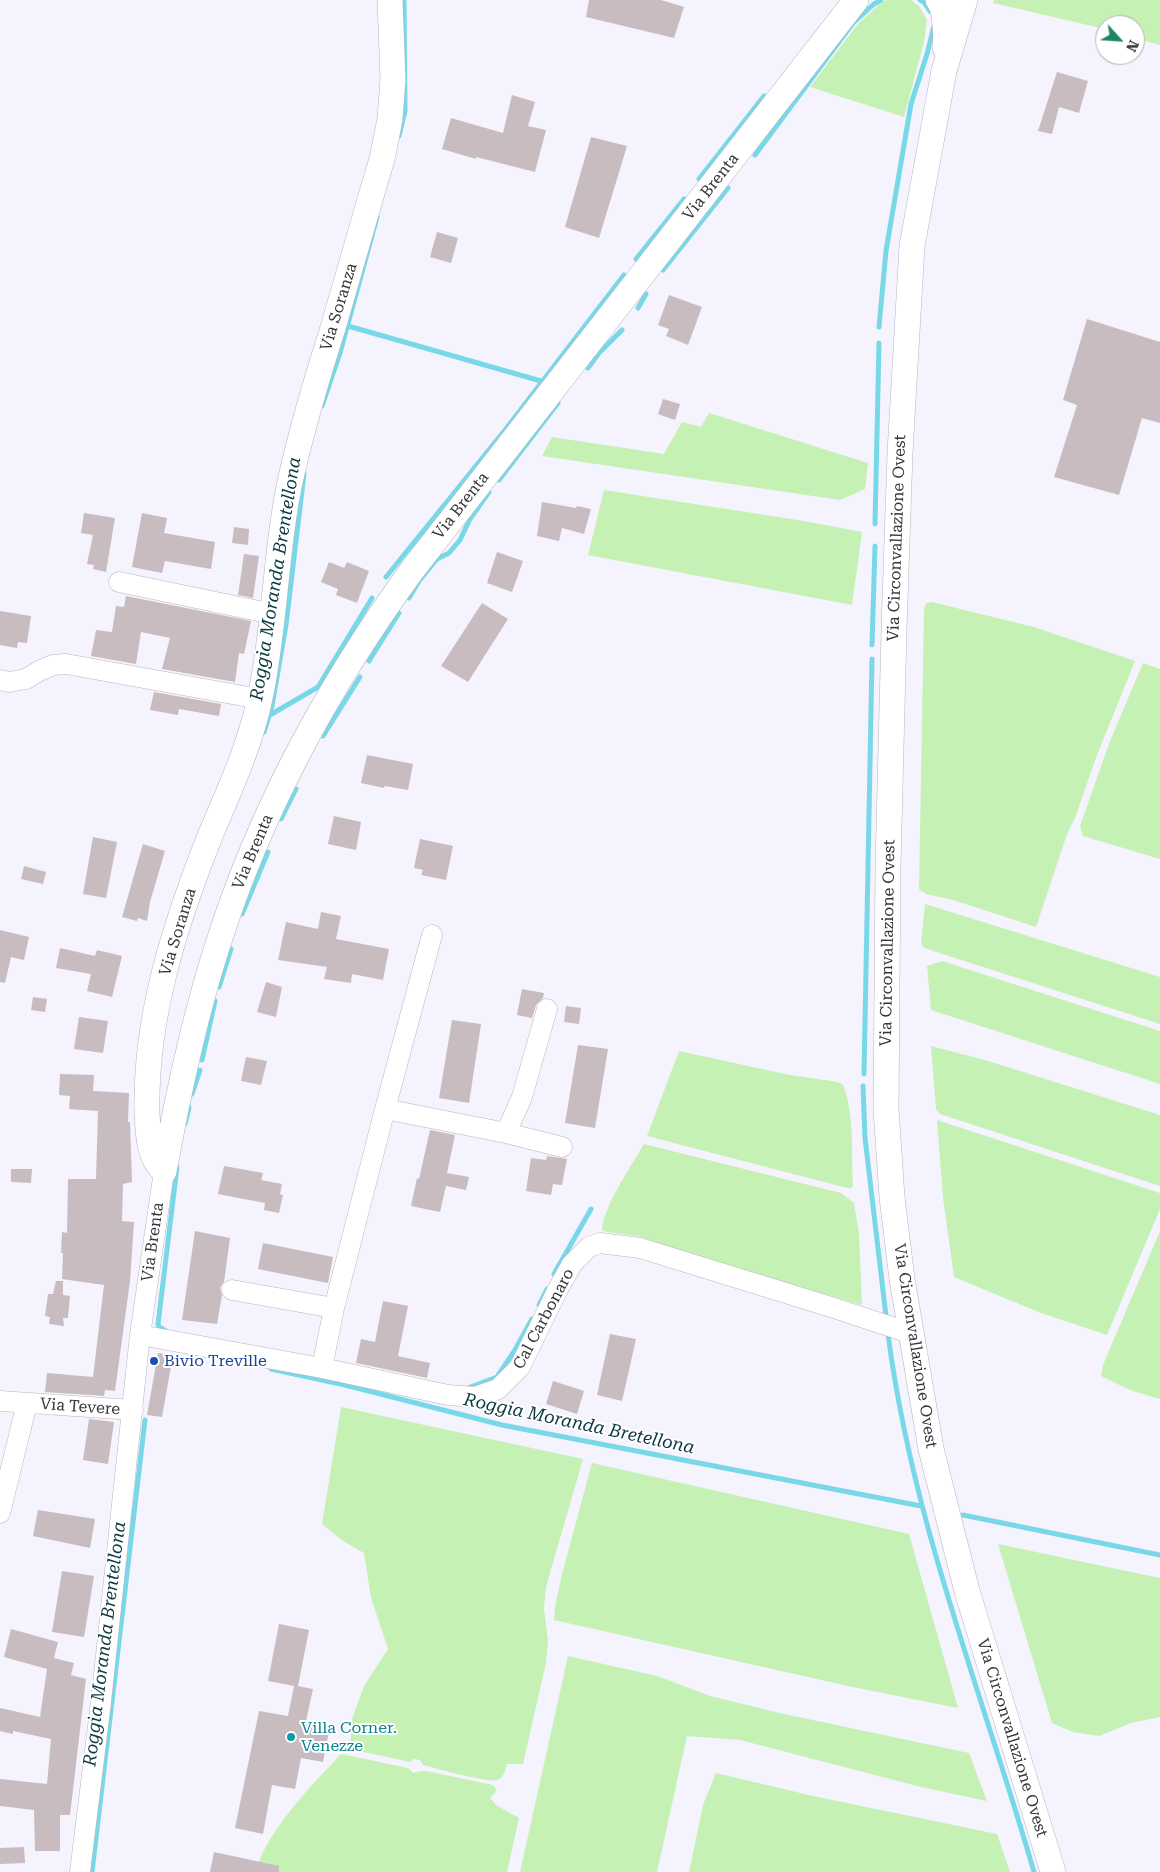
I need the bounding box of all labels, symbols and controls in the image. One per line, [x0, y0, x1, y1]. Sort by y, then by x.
north arrow [1095, 15, 1145, 65]
text: N [1123, 38, 1142, 54]
street label: Via Brenta [679, 150, 743, 224]
street label: Via Soranza [317, 261, 361, 353]
street label: Via Circonvallazione Ovest [884, 434, 910, 642]
water label: Roggia Moranda Brentellona [246, 456, 306, 702]
street label: Via Brenta [429, 469, 493, 543]
street label: Via Brenta [229, 812, 277, 892]
street label: Via Circonvallazione Ovest [877, 839, 899, 1047]
street label: Via Soranza [156, 886, 200, 978]
street label: Via Brenta [138, 1201, 168, 1283]
street label: Via Circonvallazione Ovest [889, 1242, 941, 1450]
street label: Cal Carbonaro [509, 1265, 579, 1373]
place label: Bivio Treville [164, 1351, 267, 1371]
marker: Bivio Treville [148, 1355, 160, 1367]
water label: Roggia Moranda Bretellona [462, 1389, 696, 1459]
street label: Via Tevere [39, 1395, 121, 1419]
water label: Roggia Moranda Brentellona [79, 1520, 131, 1768]
street label: Via Circonvallazione Ovest [973, 1636, 1051, 1840]
place label: Villa Corner. Venezze [301, 1718, 397, 1756]
marker: Villa Corner. Venezze [285, 1731, 297, 1743]

